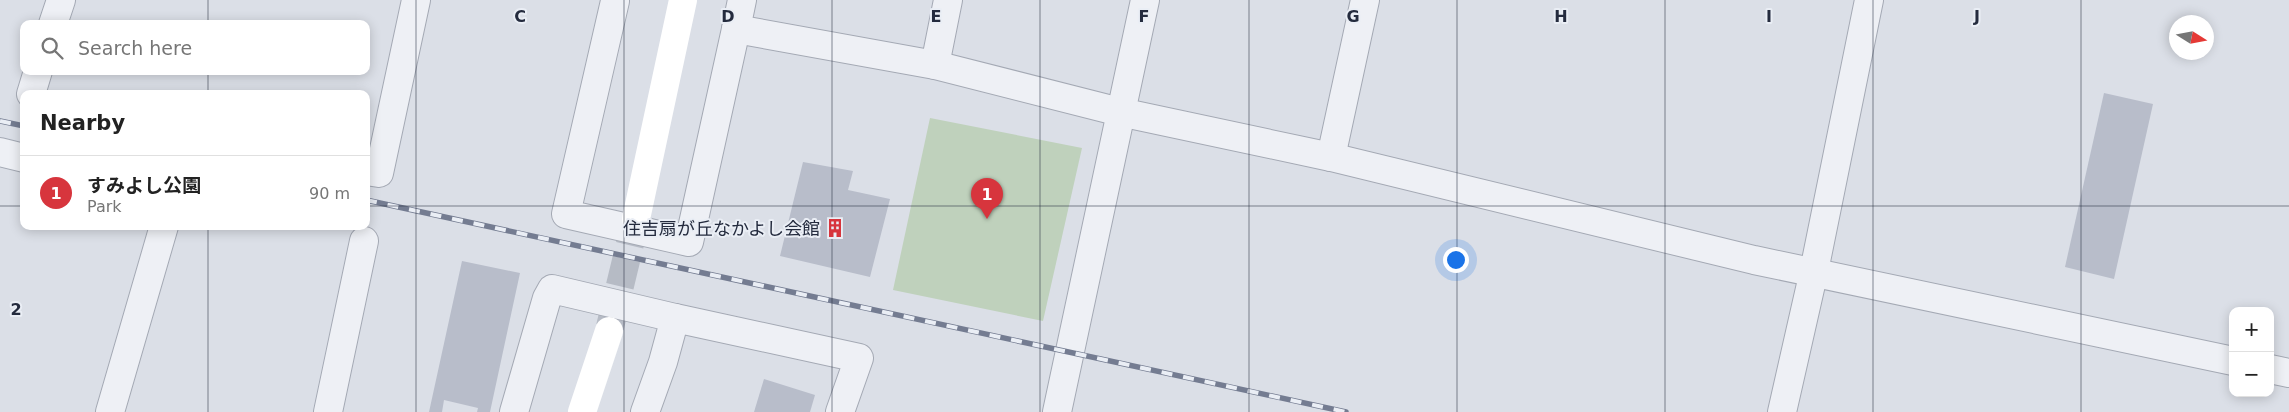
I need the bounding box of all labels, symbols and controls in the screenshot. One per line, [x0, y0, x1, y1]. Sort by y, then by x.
text: C [514, 7, 526, 26]
text: D [721, 7, 735, 26]
text: E [931, 7, 941, 26]
text: F [1139, 7, 1149, 26]
text: G [1346, 7, 1360, 26]
text: H [1554, 7, 1568, 26]
text: I [1766, 7, 1772, 26]
text: J [1973, 7, 1980, 26]
north arrow [2169, 15, 2214, 60]
search box [20, 20, 370, 75]
icon: search [38, 34, 66, 62]
text: Search here [78, 37, 192, 59]
text: Nearby [40, 111, 125, 135]
text: すみよし公園 [87, 174, 201, 196]
pin: 1 [971, 178, 1003, 219]
text: 1 [50, 184, 62, 203]
text: 90 m [309, 184, 350, 203]
text: Park [87, 197, 122, 216]
building icon: 住吉扇が丘なかよし会館 [824, 217, 846, 239]
place label: 住吉扇が丘なかよし会館 [623, 218, 820, 239]
your location [1443, 247, 1469, 273]
text: 2 [10, 300, 22, 319]
map controls [2229, 307, 2274, 397]
button: + [2229, 307, 2274, 352]
button: − [2229, 352, 2274, 397]

